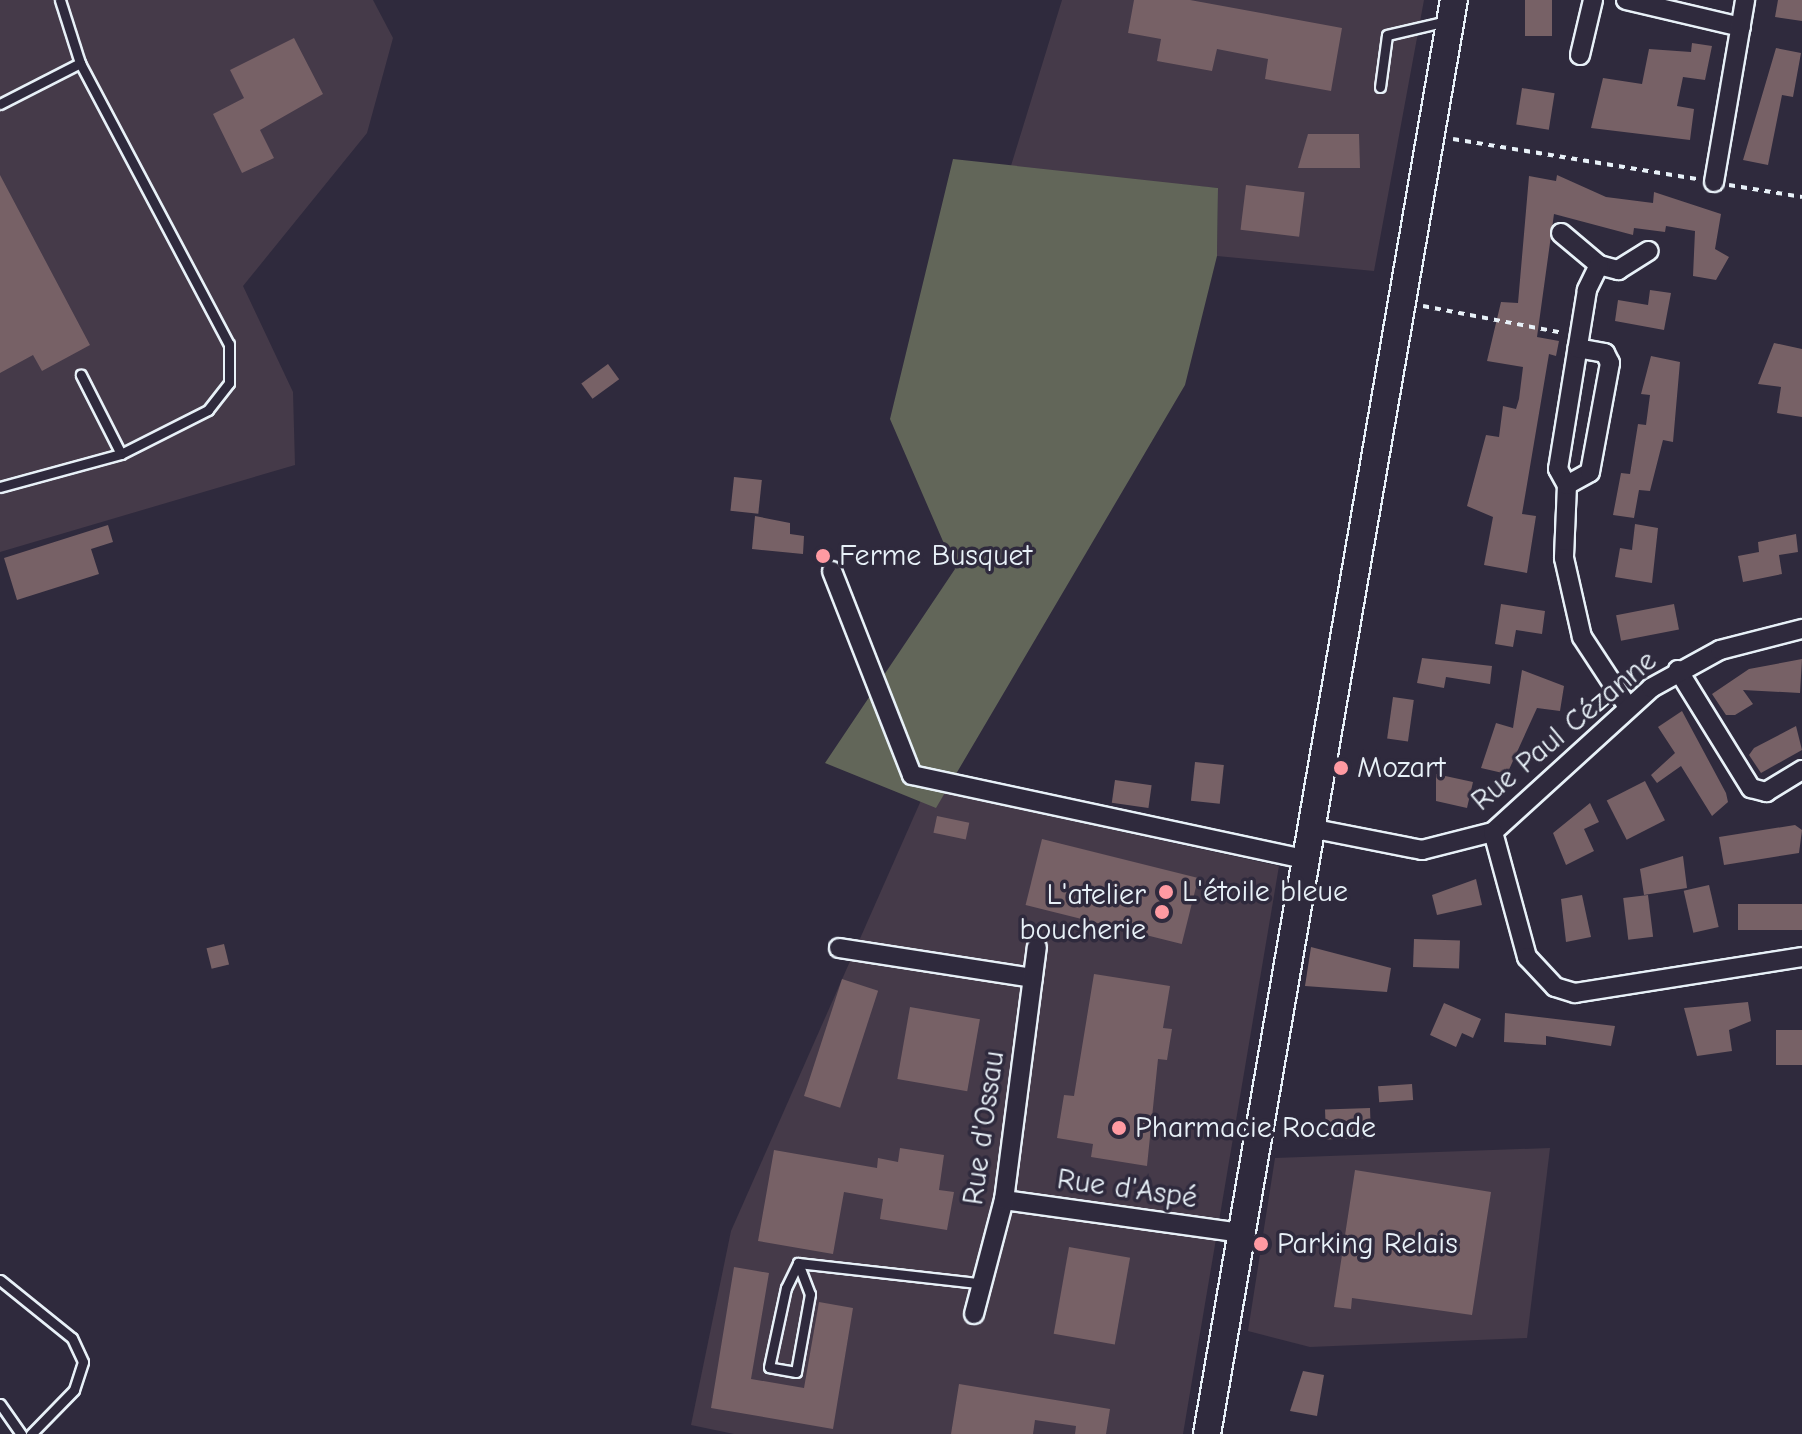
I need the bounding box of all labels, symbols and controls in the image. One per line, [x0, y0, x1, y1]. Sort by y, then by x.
place label: Ferme Busquet [839, 538, 1032, 574]
marker: Ferme Busquet [814, 547, 832, 565]
street label: Rue Paul Cézanne [1464, 643, 1664, 819]
place label: Mozart [1357, 750, 1445, 786]
marker: Mozart [1332, 759, 1350, 777]
place label: L'étoile bleue [1182, 874, 1348, 910]
place label: L'atelier boucherie [1019, 877, 1146, 948]
marker: L'étoile bleue [1157, 883, 1175, 901]
marker: L'atelier boucherie [1153, 903, 1171, 921]
street label: Rue d'Ossau [955, 1049, 1013, 1207]
place label: Pharmacie Rocade [1135, 1110, 1376, 1146]
marker: Pharmacie Rocade [1110, 1119, 1128, 1137]
street label: Rue d'Aspé [1055, 1161, 1199, 1217]
place label: Parking Relais [1277, 1226, 1458, 1262]
marker: Parking Relais [1252, 1235, 1270, 1253]

